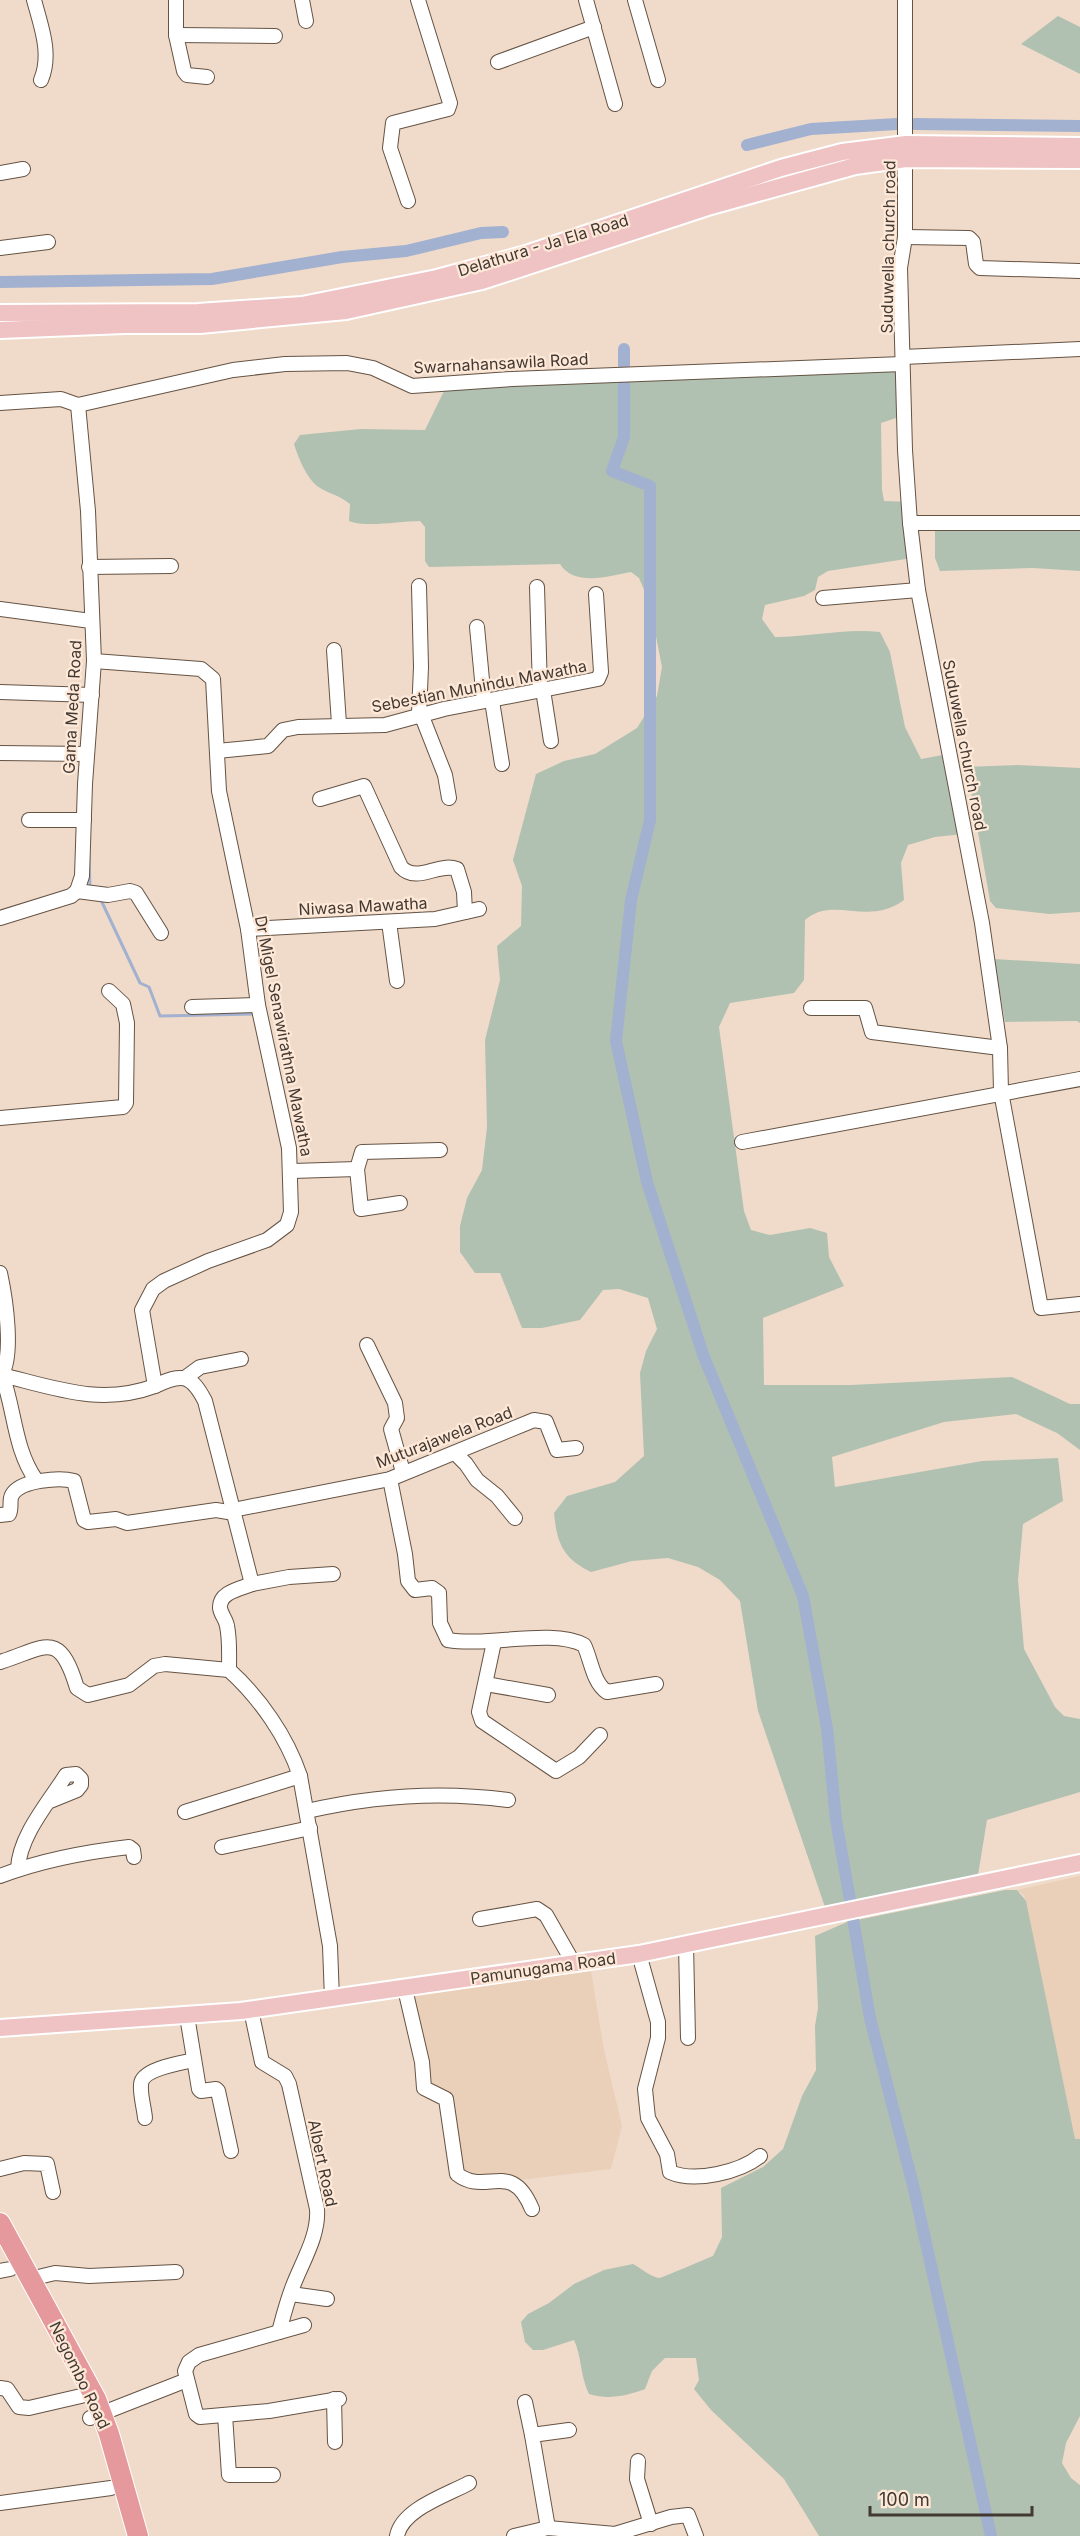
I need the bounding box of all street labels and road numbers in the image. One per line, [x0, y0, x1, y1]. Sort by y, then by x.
street label: Suduwella church road [876, 160, 900, 334]
street label: Delathura - Ja Ela Road [455, 209, 631, 281]
street label: Swarnahansawila Road [413, 348, 589, 378]
street label: Gama Meda Road [59, 640, 85, 774]
street label: Sebestian Munindu Mawatha [370, 655, 588, 717]
street label: Suduwella church road [939, 658, 991, 832]
street label: Niwasa Mawatha [298, 893, 428, 919]
street label: Dr Migel Senawirathna Mawatha [251, 914, 317, 1158]
street label: Muturajawela Road [373, 1402, 515, 1472]
street label: Pamunugama Road [469, 1948, 617, 1988]
street label: Albert Road [304, 2118, 342, 2208]
street label: Negombo Road [45, 2318, 115, 2432]

